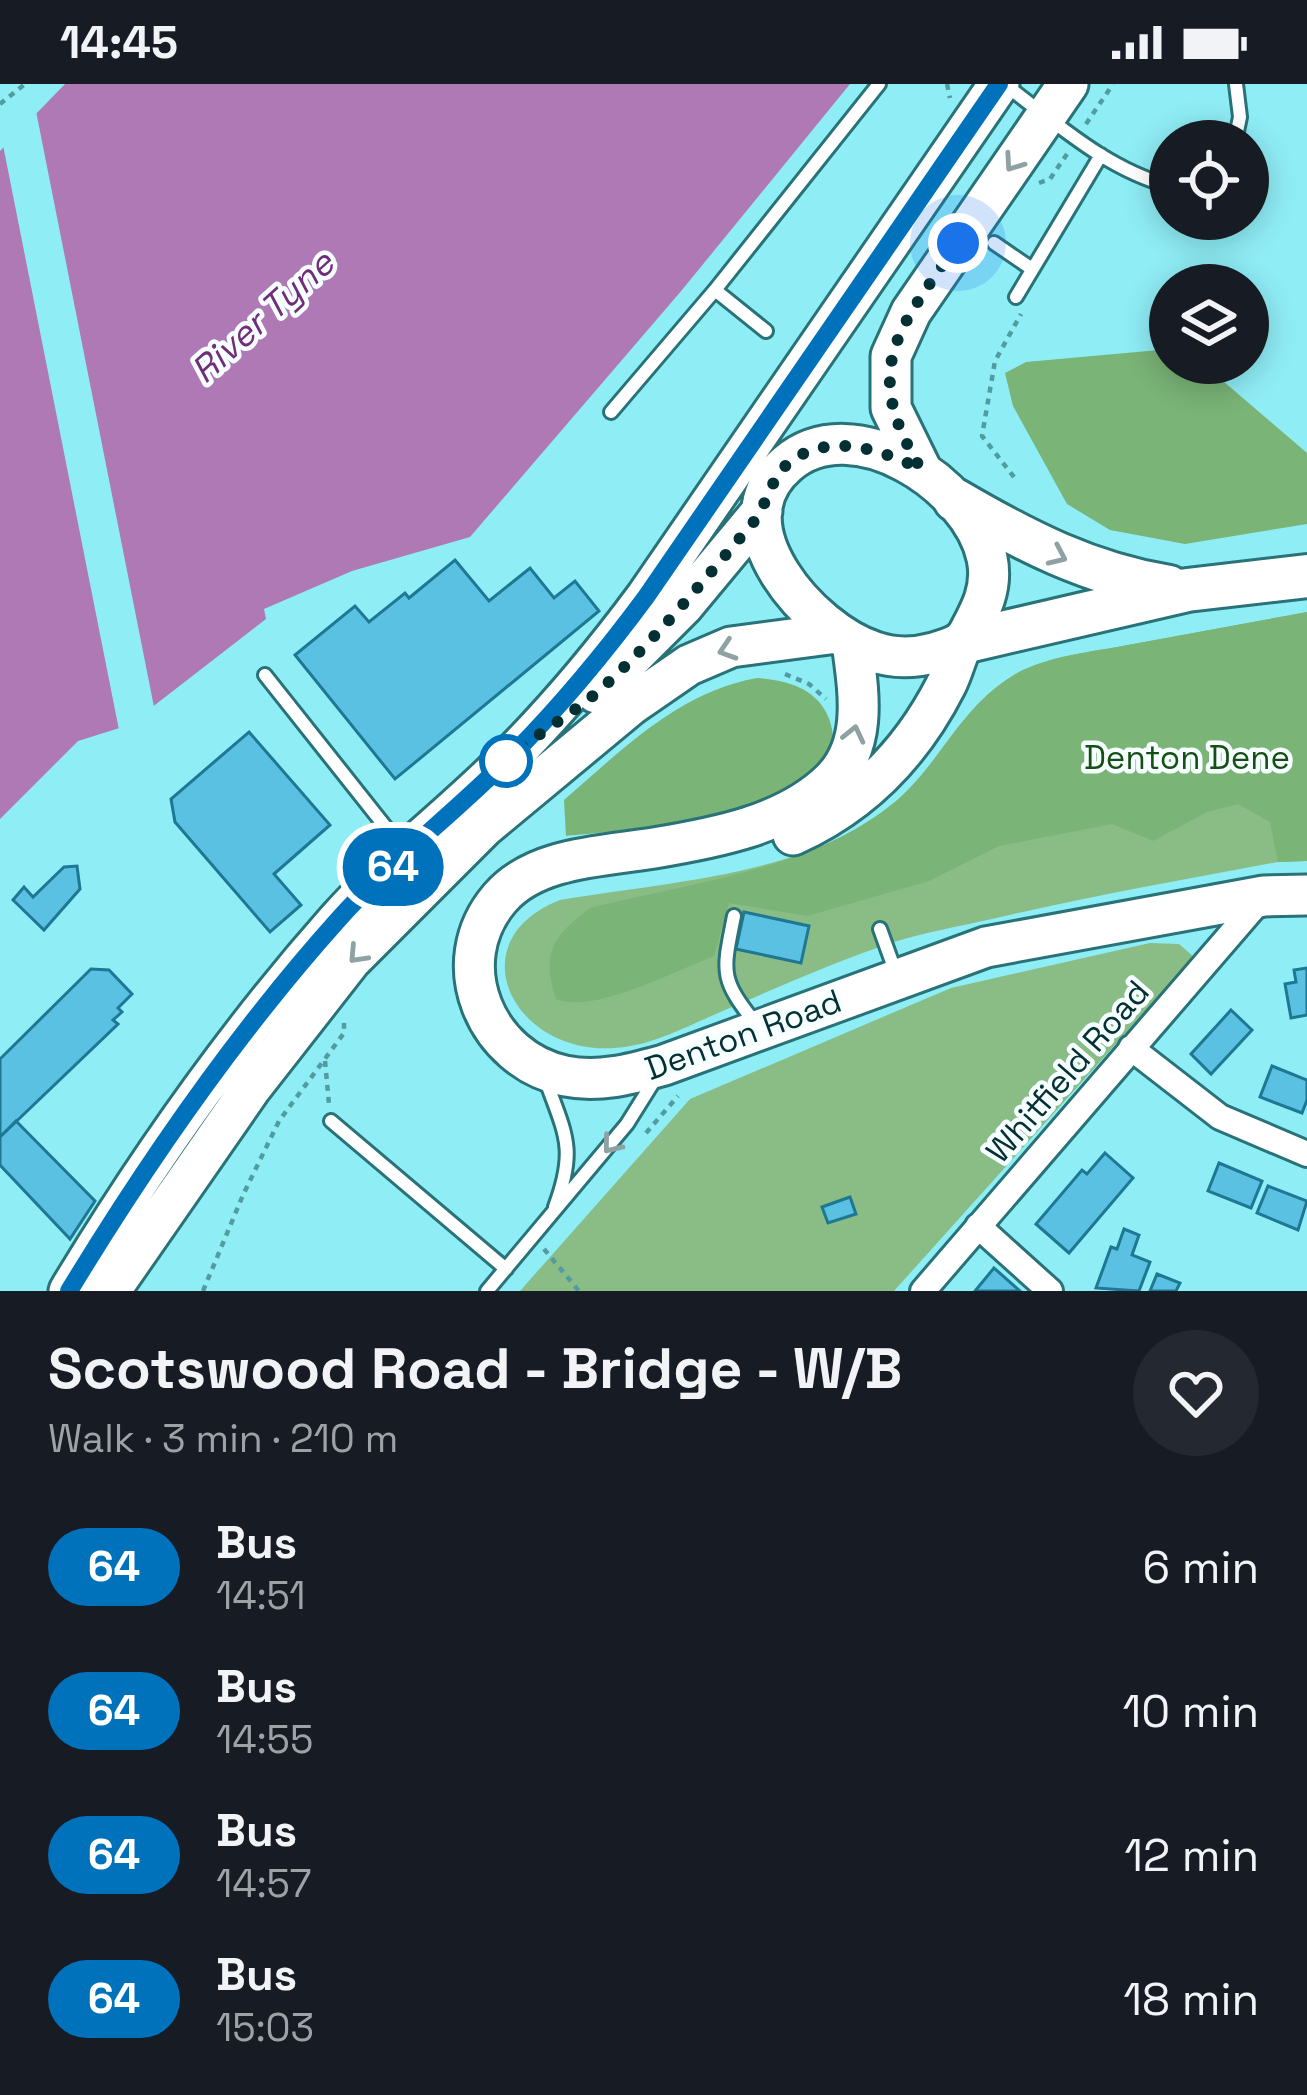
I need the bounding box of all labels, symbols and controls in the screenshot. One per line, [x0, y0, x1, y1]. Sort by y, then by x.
text: 14:45 [60, 14, 178, 71]
map controls [1149, 120, 1269, 384]
button: locate [1149, 120, 1269, 240]
one-way arrow [1005, 150, 1027, 172]
your location [928, 213, 988, 273]
water label: River Tyne [181, 239, 345, 393]
button: layers [1149, 264, 1269, 384]
one-way arrow [1046, 541, 1067, 565]
one-way arrow [718, 636, 739, 661]
one-way arrow [840, 724, 865, 745]
unlabelled marker [481, 736, 531, 786]
park label: Denton Dene [1084, 737, 1290, 779]
line badge: 64 [339, 828, 447, 906]
text: 64 [367, 840, 419, 893]
one-way arrow [350, 941, 372, 962]
street label: Whitfield Road [977, 972, 1158, 1171]
street label: Denton Road [639, 980, 847, 1090]
one-way arrow [603, 1131, 625, 1153]
button: heart [1133, 1330, 1259, 1456]
text: Scotswood Road - Bridge - W/B [48, 1332, 902, 1405]
text: Walk · 3 min · 210 m [48, 1414, 398, 1463]
text: Bus [216, 1514, 297, 1571]
text: 6 min [1143, 1539, 1259, 1596]
text: 64 [88, 1540, 140, 1593]
text: 14:51 [216, 1571, 306, 1620]
text: Bus [216, 1658, 297, 1715]
text: 10 min [1122, 1683, 1259, 1740]
text: 64 [88, 1684, 140, 1737]
text: 14:55 [216, 1715, 313, 1764]
text: Bus [216, 1802, 297, 1859]
text: 12 min [1124, 1827, 1259, 1884]
text: 64 [88, 1828, 140, 1881]
text: 14:57 [216, 1859, 311, 1908]
text: Bus [216, 1946, 297, 2003]
text: 18 min [1123, 1971, 1259, 2028]
text: 64 [88, 1972, 140, 2025]
text: 15:03 [216, 2003, 314, 2052]

